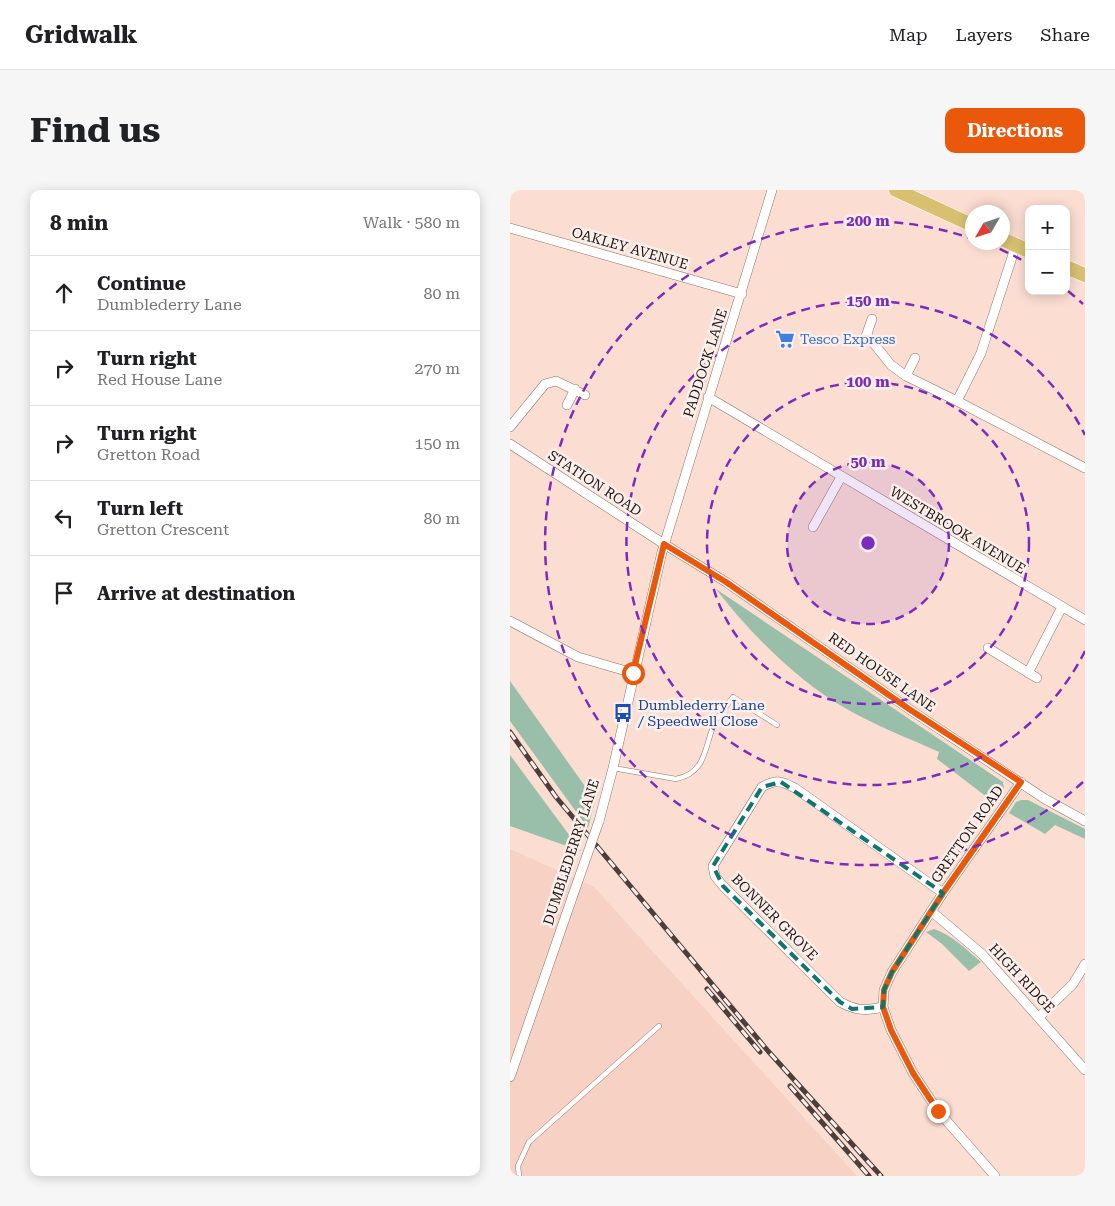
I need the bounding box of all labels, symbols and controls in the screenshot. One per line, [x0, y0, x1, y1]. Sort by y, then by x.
text: Gridwalk [25, 21, 137, 49]
text: Map [889, 24, 928, 45]
text: Layers [956, 24, 1012, 45]
text: Share [1040, 24, 1090, 45]
button: Directions [945, 108, 1085, 153]
text: Find us [30, 110, 160, 151]
north arrow [965, 205, 1010, 250]
map controls [1025, 205, 1070, 295]
button: + [1025, 205, 1070, 250]
text: 8 min [50, 211, 108, 235]
text: 200 m [846, 212, 890, 230]
text: Walk · 580 m [363, 213, 460, 232]
street label: OAKLEY AVENUE [570, 224, 690, 272]
button: − [1025, 250, 1070, 295]
text: Continue [97, 272, 186, 295]
icon: ahead [50, 279, 78, 307]
text: 80 m [423, 284, 460, 303]
text: 150 m [846, 292, 890, 310]
text: Dumblederry Lane [97, 295, 242, 314]
street label: PADDOCK LANE [680, 307, 730, 419]
supermarket icon: Tesco Express [774, 328, 796, 350]
place label: Tesco Express [800, 331, 896, 347]
text: Turn right [97, 347, 197, 370]
icon: right [50, 354, 78, 382]
text: 270 m [414, 359, 460, 378]
text: Red House Lane [97, 370, 222, 389]
text: 100 m [846, 373, 890, 391]
text: Turn right [97, 422, 197, 445]
icon: right [50, 429, 78, 457]
text: 150 m [414, 434, 460, 453]
text: Gretton Road [97, 445, 200, 464]
street label: STATION ROAD [545, 447, 645, 519]
text: 50 m [850, 453, 886, 471]
street label: WESTBROOK AVENUE [887, 483, 1029, 577]
text: Turn left [97, 497, 183, 520]
icon: left [50, 504, 78, 532]
text: 80 m [423, 509, 460, 528]
text: Gretton Crescent [97, 520, 229, 539]
centre of rings [859, 534, 877, 552]
icon: arrive [50, 579, 78, 607]
text: Arrive at destination [97, 582, 295, 605]
street label: RED HOUSE LANE [825, 629, 939, 715]
route start [622, 662, 645, 685]
place label: Dumblederry Lane / Speedwell Close [637, 697, 765, 729]
bus stop icon: Dumblederry Lane / Speedwell Close [612, 702, 634, 724]
street label: DUMBLEDERRY LANE [540, 777, 602, 927]
street label: GRETTON ROAD [927, 782, 1007, 886]
street label: BONNER GROVE [729, 871, 821, 963]
street label: HIGH RIDGE [986, 940, 1058, 1016]
route end [927, 1100, 950, 1123]

